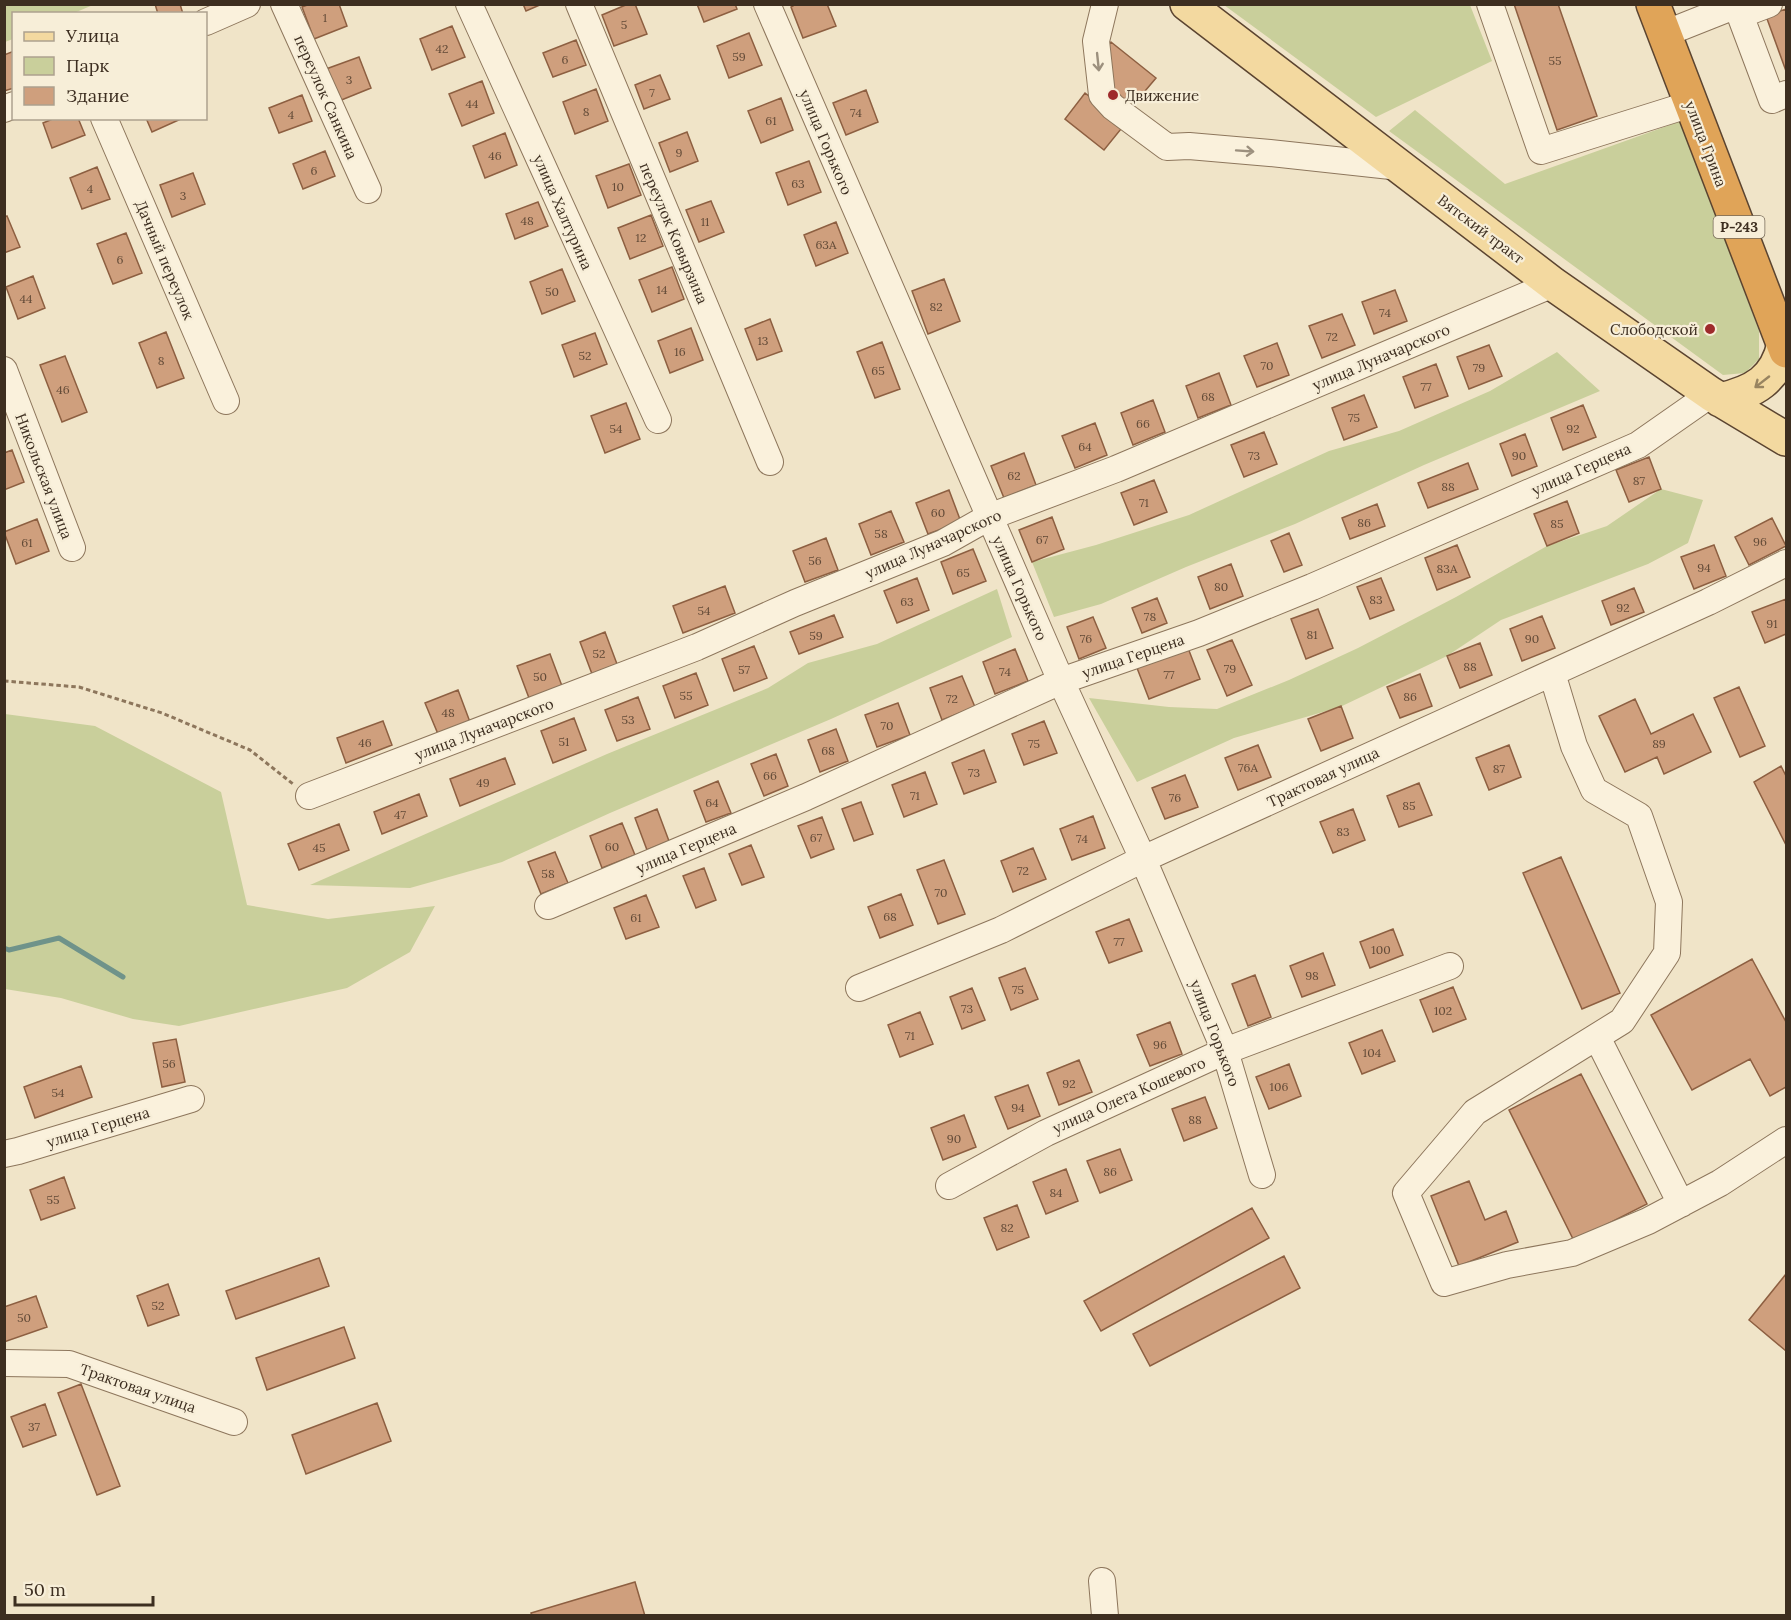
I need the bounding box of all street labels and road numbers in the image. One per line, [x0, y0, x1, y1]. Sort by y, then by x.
street label: переулок Санкина [290, 32, 362, 162]
street label: улица Горького [795, 86, 857, 198]
street label: улица Грина [1681, 98, 1731, 190]
street label: улица Халтурина [529, 151, 597, 273]
street label: переулок Ковырзина [636, 159, 713, 307]
street label: Вятский тракт [1434, 190, 1528, 268]
street label: Дачный переулок [131, 197, 199, 323]
road number: Р-243 [1714, 216, 1764, 238]
street label: улица Луначарского [1309, 319, 1453, 395]
street label: Никольская улица [11, 410, 77, 542]
street label: улица Герцена [1528, 439, 1634, 499]
street label: улица Луначарского [862, 505, 1004, 583]
street label: улица Горького [988, 533, 1052, 644]
street label: улица Герцена [1079, 630, 1187, 682]
street label: улица Луначарского [412, 694, 556, 764]
street label: Трактовая улица [1264, 743, 1382, 811]
street label: улица Герцена [633, 818, 739, 878]
street label: улица Горького [1186, 977, 1244, 1089]
street label: улица Олега Кошевого [1050, 1053, 1209, 1137]
street label: улица Герцена [44, 1102, 152, 1152]
street label: Трактовая улица [78, 1359, 199, 1417]

